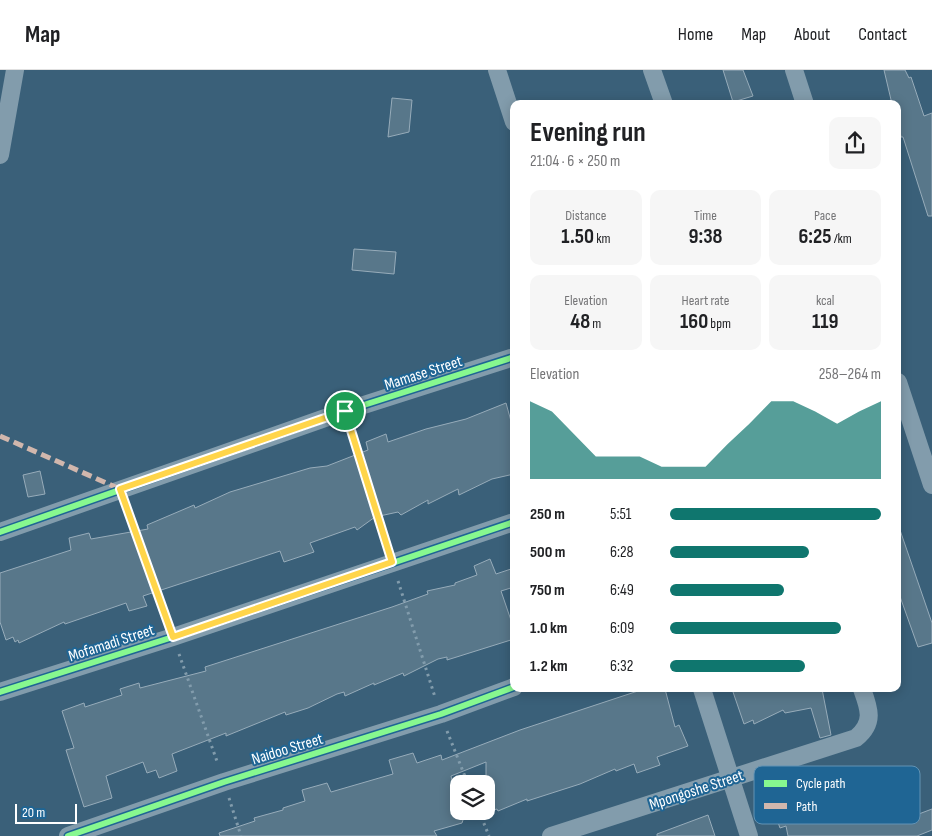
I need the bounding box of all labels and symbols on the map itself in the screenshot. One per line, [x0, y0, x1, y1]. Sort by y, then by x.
street label: Mamase Street [382, 352, 465, 395]
pin [324, 390, 366, 432]
street label: Mofamadi Street [66, 621, 157, 666]
street label: Naidoo Street [249, 730, 325, 769]
street label: Mpongoshe Street [647, 766, 746, 815]
legend [754, 766, 920, 824]
text: Cycle path [796, 775, 846, 792]
text: Path [796, 798, 817, 815]
scale bar [15, 801, 78, 824]

